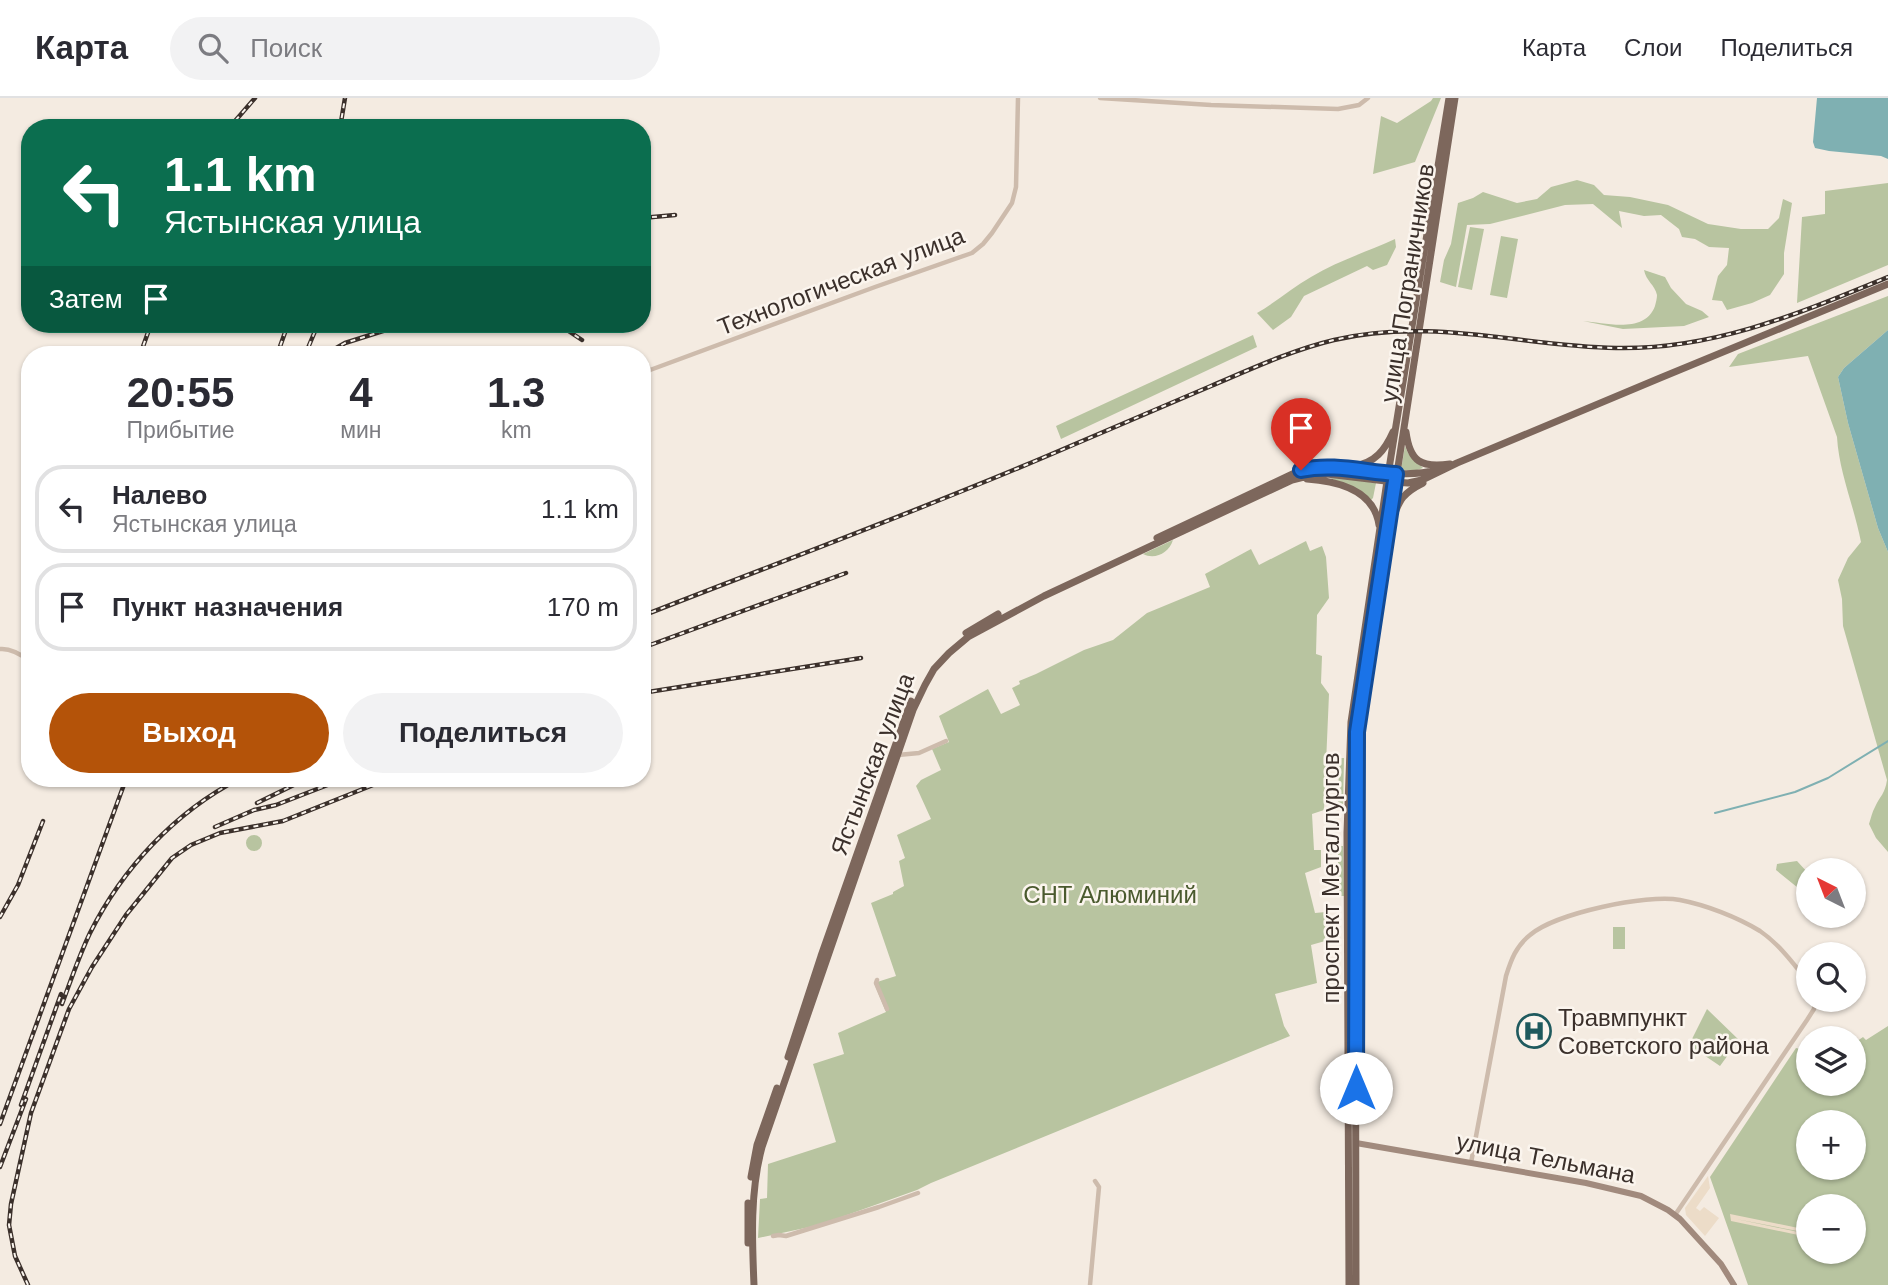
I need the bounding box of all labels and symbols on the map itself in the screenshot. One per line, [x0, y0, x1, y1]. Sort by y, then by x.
street label: улица Пограничников [1375, 162, 1439, 404]
street label: Технологическая улица [714, 221, 969, 341]
pin [1271, 398, 1331, 470]
street label: Ястынская улица [825, 669, 919, 859]
street label: проспект Металлургов [1317, 753, 1344, 1003]
north arrow [1796, 858, 1866, 928]
park label: СНТ Алюминий [1023, 881, 1197, 908]
place label: Травмпункт Советского района [1558, 1004, 1769, 1059]
hospital icon: Травмпункт Советского района [1515, 1012, 1553, 1050]
position arrow [1319, 1051, 1393, 1125]
street label: улица Тельмана [1454, 1127, 1638, 1189]

